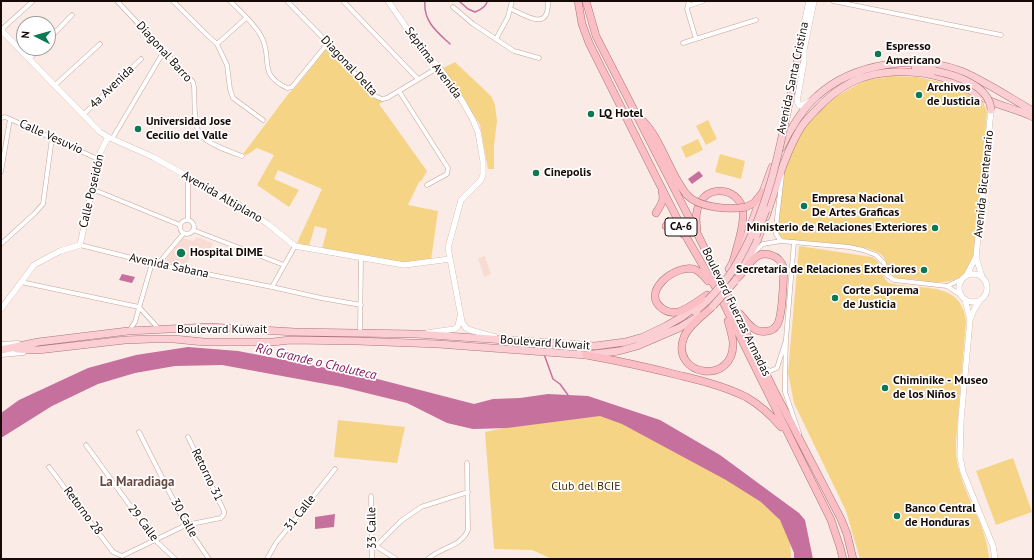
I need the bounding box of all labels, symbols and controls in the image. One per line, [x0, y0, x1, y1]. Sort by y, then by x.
north arrow [16, 16, 56, 56]
street label: Diagonal Barro [133, 19, 195, 85]
street label: Avenida Santa Cristina [774, 20, 812, 136]
street label: Séptima Avenida [401, 24, 465, 102]
text: N [18, 31, 32, 39]
street label: Diagonal Delta [318, 33, 380, 99]
place label: Espresso Americano [886, 40, 941, 68]
marker: Espresso Americano [873, 49, 883, 59]
street label: 4a Avenida [87, 62, 137, 112]
place label: Archivos de Justicia [927, 81, 980, 109]
marker: Archivos de Justicia [914, 90, 924, 100]
place label: LQ Hotel [599, 107, 643, 121]
marker: LQ Hotel [586, 109, 596, 119]
place label: Universidad Jose Cecilio del Valle [146, 115, 231, 143]
street label: Calle Vesuvio [17, 117, 85, 157]
marker: Universidad Jose Cecilio del Valle [133, 124, 143, 134]
street label: Avenida Bicentenario [971, 130, 997, 238]
street label: Calle Poseidón [77, 153, 107, 229]
place label: Cinepolis [544, 166, 591, 180]
street label: Avenida Altiplano [179, 168, 265, 226]
marker: Cinepolis [531, 168, 541, 178]
place label: Empresa Nacional De Artes Graficas [812, 192, 903, 220]
marker: Empresa Nacional De Artes Graficas [799, 201, 809, 211]
road number: CA-6 [665, 218, 697, 236]
place label: Ministerio de Relaciones Exteriores [747, 221, 927, 235]
marker: Ministerio de Relaciones Exteriores [930, 223, 940, 233]
street label: Boulevard Fuerzas Armadas [699, 245, 773, 379]
place label: Hospital DIME [190, 246, 263, 260]
marker: Hospital DIME [175, 247, 187, 259]
street label: Avenida Sabana [128, 251, 210, 281]
place label: Secretaría de Relaciones Exteriores [736, 263, 916, 277]
marker: Secretaría de Relaciones Exteriores [919, 265, 929, 275]
place label: Corte Suprema de Justicia [843, 284, 919, 312]
marker: Corte Suprema de Justicia [830, 293, 840, 303]
street label: Boulevard Kuwait [177, 323, 267, 337]
street label: Boulevard Kuwait [499, 333, 591, 353]
water label: Río Grande o Choluteca [254, 341, 378, 383]
place label: Chiminike - Museo de los Niños [893, 374, 988, 402]
marker: Chiminike - Museo de los Niños [880, 383, 890, 393]
street label: Retorno 31 [188, 447, 226, 503]
district label: La Maradiaga [100, 474, 174, 490]
park label: Club del BCIE [551, 480, 621, 494]
street label: Retorno 28 [60, 484, 106, 538]
street label: 31 Calle [281, 492, 319, 534]
street label: 30 Calle [168, 496, 200, 540]
street label: 29 Calle [125, 502, 161, 544]
place label: Banco Central de Honduras [905, 502, 976, 530]
street label: 33 Calle [364, 507, 380, 549]
marker: Banco Central de Honduras [892, 511, 902, 521]

